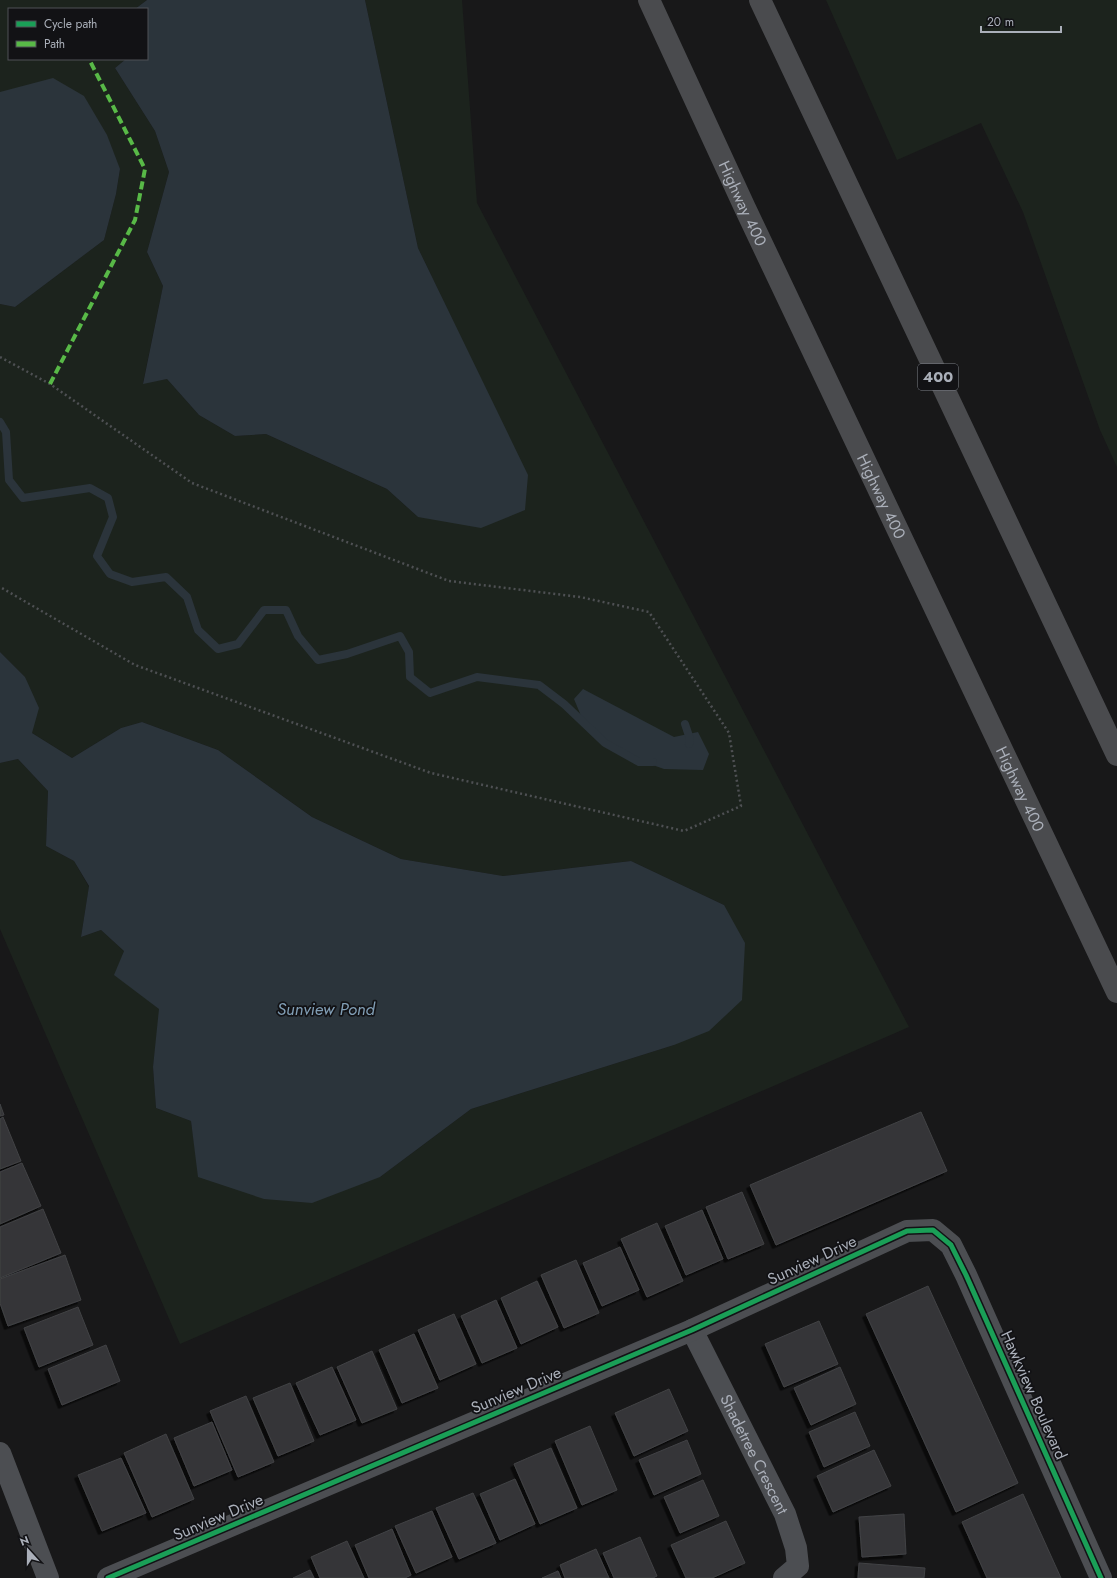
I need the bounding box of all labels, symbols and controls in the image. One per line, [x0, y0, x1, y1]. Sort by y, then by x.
legend [8, 8, 148, 60]
scale bar [981, 8, 1061, 34]
text: 20 m [987, 13, 1014, 31]
text: Cycle path [44, 15, 97, 33]
text: Path [44, 35, 65, 53]
street label: Highway 400 [713, 157, 773, 250]
road number: 400 [918, 364, 958, 390]
street label: Highway 400 [852, 450, 912, 543]
street label: Highway 400 [990, 742, 1051, 835]
water label: Sunview Pond [277, 997, 377, 1021]
street label: Sunview Drive [764, 1229, 860, 1291]
street label: Hawkview Boulevard [995, 1327, 1073, 1463]
street label: Sunview Drive [467, 1361, 565, 1419]
street label: Shadetree Crescent [715, 1390, 795, 1518]
street label: Sunview Drive [169, 1488, 267, 1546]
north arrow [8, 1530, 48, 1570]
text: N [17, 1532, 31, 1550]

